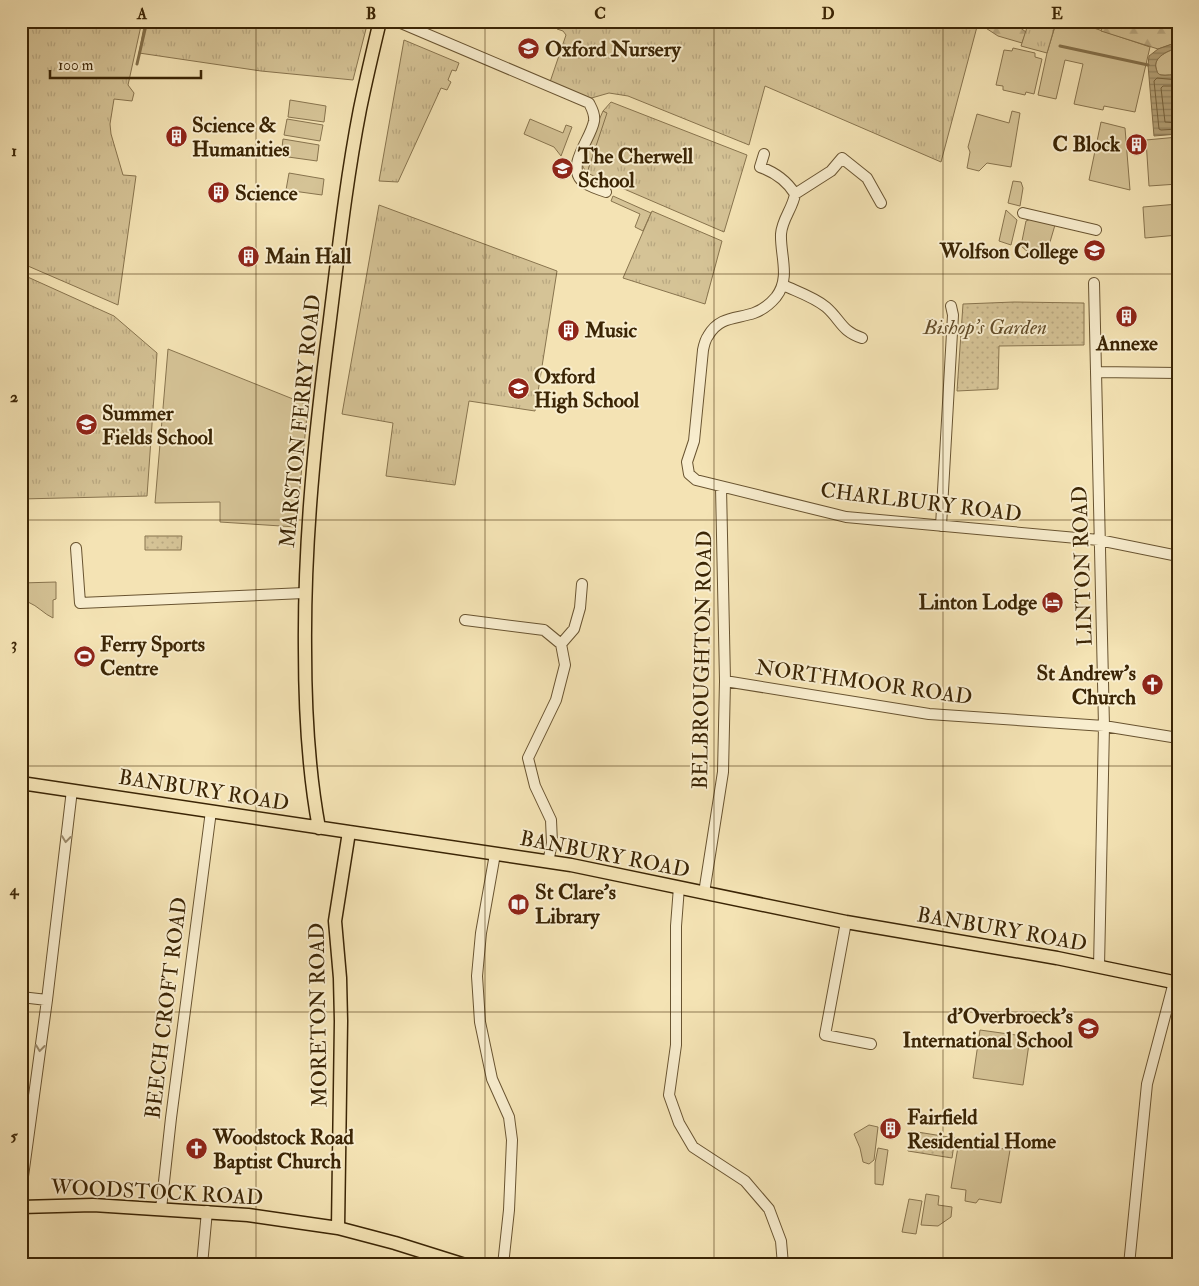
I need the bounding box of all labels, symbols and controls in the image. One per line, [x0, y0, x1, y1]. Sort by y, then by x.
text: A [136, 4, 148, 24]
text: B [366, 4, 376, 24]
text: C [594, 4, 606, 24]
text: D [821, 4, 835, 24]
text: E [1051, 4, 1063, 24]
place label: Oxford Nursery [545, 36, 681, 63]
school or university icon: Oxford Nursery [517, 37, 541, 61]
scale bar [50, 48, 201, 80]
text: 100 m [58, 56, 94, 75]
place label: Science & Humanities [192, 112, 289, 163]
building icon: Science & Humanities [164, 125, 188, 149]
place label: C Block [1053, 131, 1121, 158]
building icon: C Block [1124, 132, 1148, 156]
text: 1 [11, 141, 17, 161]
place label: The Cherwell School [577, 143, 694, 194]
school or university icon: The Cherwell School [550, 156, 574, 180]
place label: Science [235, 180, 298, 207]
building icon: Science [207, 181, 231, 205]
place label: Wolfson College [939, 238, 1078, 265]
school or university icon: Wolfson College [1082, 239, 1106, 263]
place label: Main Hall [264, 243, 352, 270]
building icon: Main Hall [237, 244, 261, 268]
street label: MARSTON FERRY ROAD [274, 293, 327, 549]
building icon: Annexe [1115, 304, 1139, 328]
park label: Bishop's Garden [922, 314, 1047, 341]
place label: Music [584, 317, 638, 344]
building icon: Music [557, 318, 581, 342]
place label: Annexe [1095, 330, 1158, 357]
place label: Oxford High School [534, 363, 640, 414]
school or university icon: Oxford High School [506, 376, 530, 400]
text: 2 [10, 387, 18, 407]
place label: Summer Fields School [102, 400, 214, 451]
school or university icon: Summer Fields School [74, 413, 98, 437]
street label: CHARLBURY ROAD [819, 477, 1023, 528]
street label: LINTON ROAD [1066, 486, 1099, 646]
street label: BELBROUGHTON ROAD [687, 530, 718, 790]
place label: Linton Lodge [919, 589, 1037, 616]
hotel icon: Linton Lodge [1041, 590, 1065, 614]
place label: Ferry Sports Centre [100, 631, 205, 682]
text: 3 [11, 634, 17, 654]
sports icon: Ferry Sports Centre [72, 644, 96, 668]
street label: NORTHMOOR ROAD [754, 654, 974, 711]
place label: St Andrew's Church [1036, 660, 1136, 711]
church icon: St Andrew's Church [1140, 673, 1164, 697]
street label: BANBURY ROAD [117, 764, 291, 817]
street label: BANBURY ROAD [518, 825, 692, 884]
one-way arrow [61, 835, 72, 843]
place label: St Clare's Library [535, 879, 616, 930]
text: 4 [9, 880, 20, 900]
library icon: St Clare's Library [507, 892, 531, 916]
street label: BEECH CROFT ROAD [139, 896, 193, 1120]
street label: BANBURY ROAD [915, 901, 1089, 958]
street label: MORETON ROAD [303, 922, 334, 1108]
place label: d'Overbroeck's International School [903, 1003, 1074, 1054]
school or university icon: d'Overbroeck's International School [1077, 1016, 1101, 1040]
one-way arrow [35, 1045, 46, 1053]
place label: Fairfield Residential Home [907, 1104, 1056, 1155]
building icon: Fairfield Residential Home [879, 1117, 903, 1141]
place label: Woodstock Road Baptist Church [212, 1124, 355, 1175]
text: 5 [10, 1126, 18, 1146]
church icon: Woodstock Road Baptist Church [185, 1137, 209, 1161]
street label: WOODSTOCK ROAD [49, 1173, 264, 1212]

